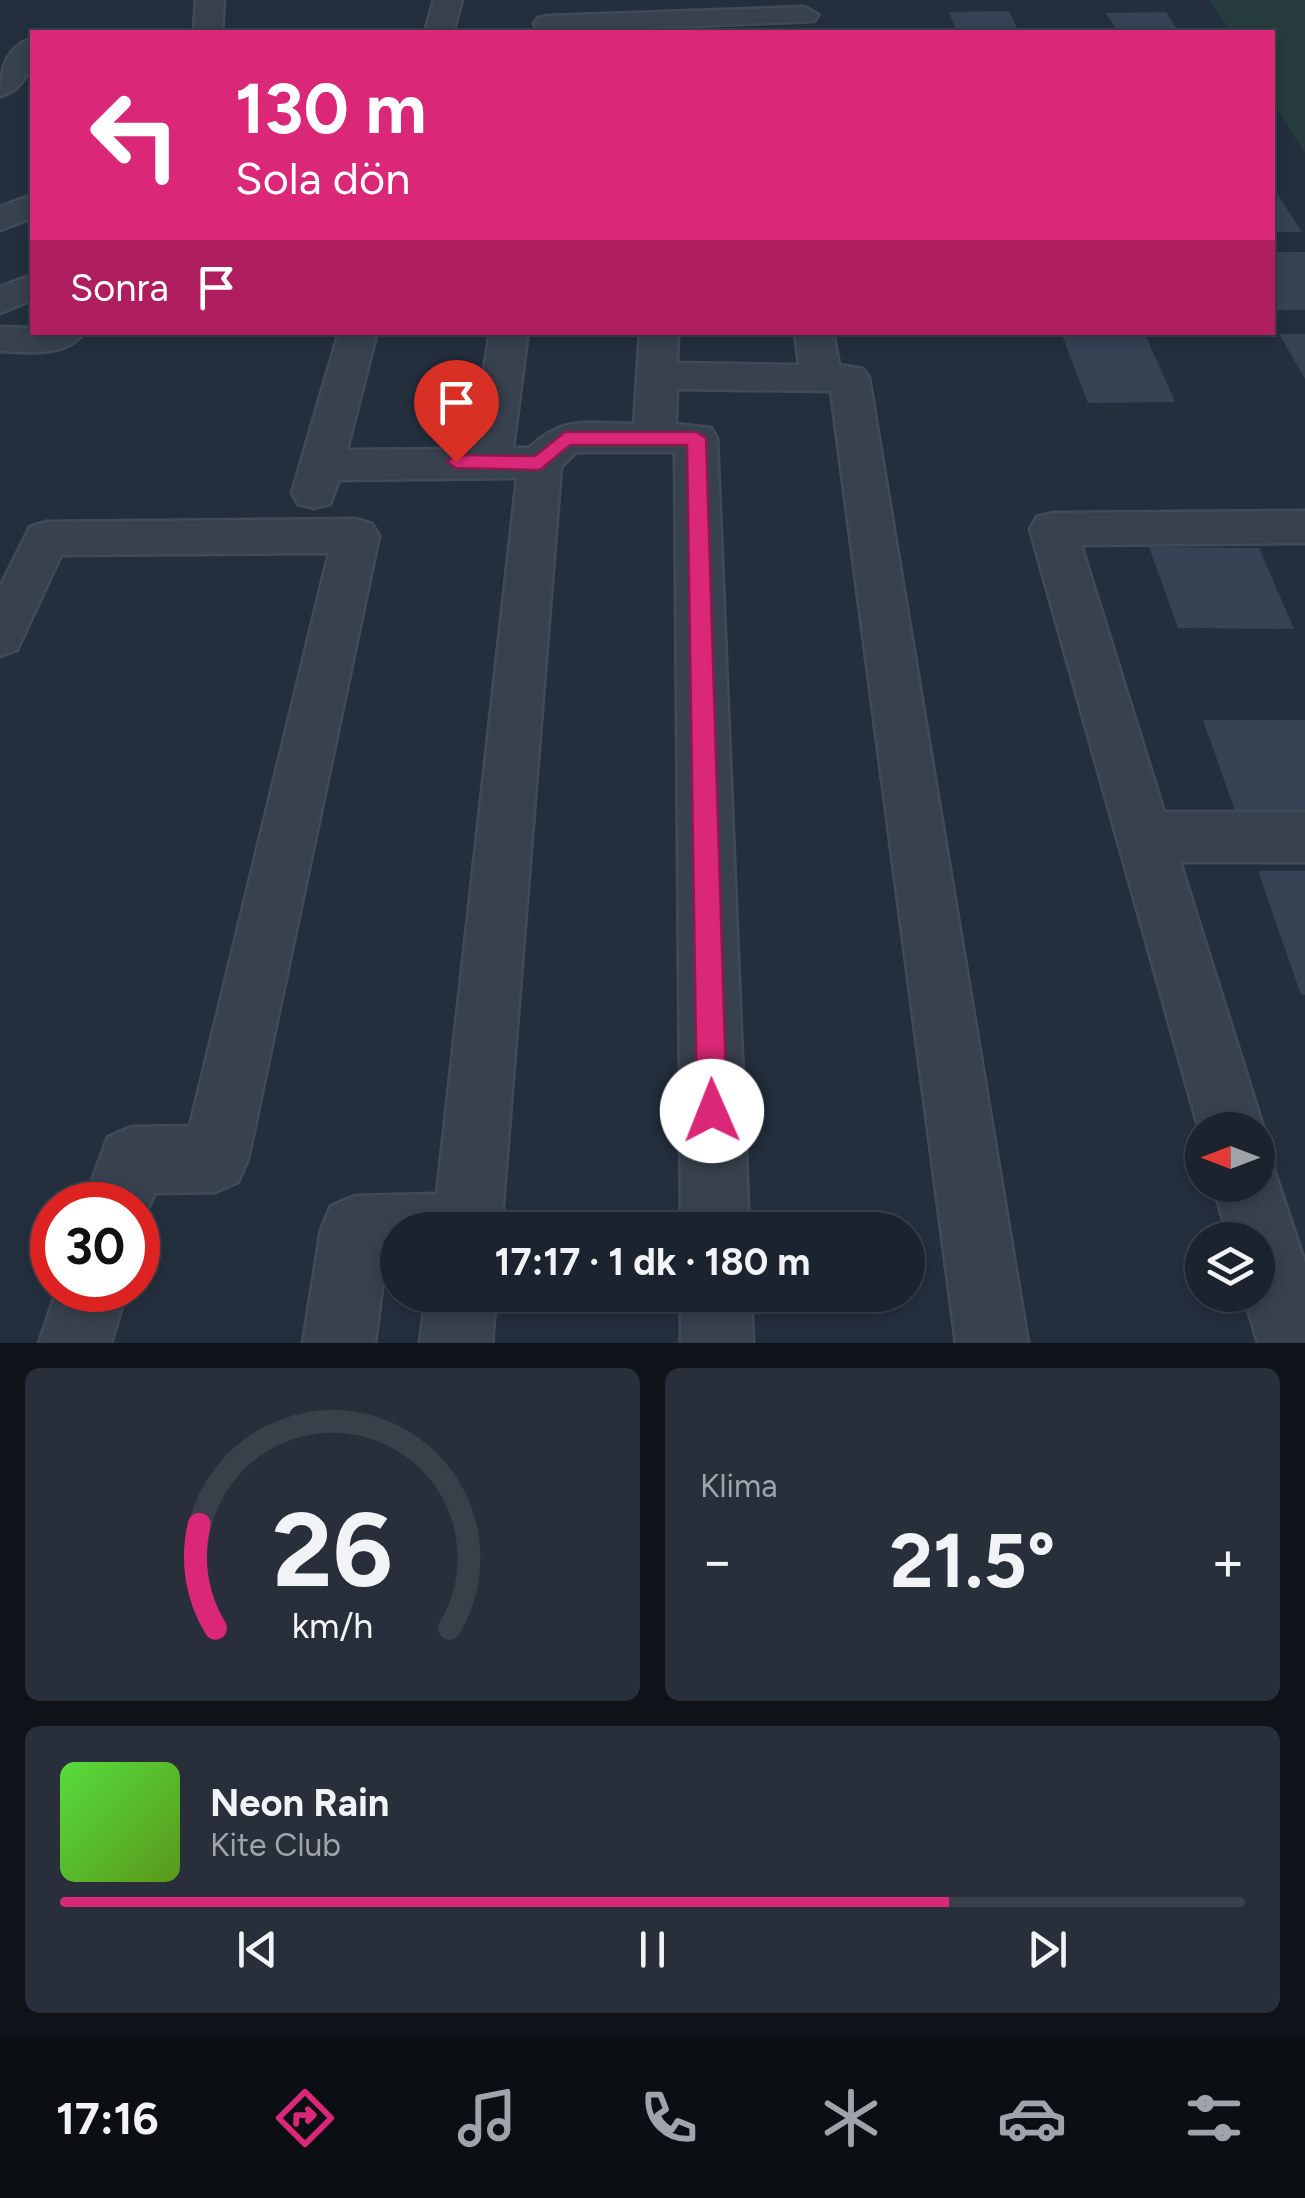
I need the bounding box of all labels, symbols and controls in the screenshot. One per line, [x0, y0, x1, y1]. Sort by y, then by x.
text: 130 m [235, 66, 427, 151]
icon: left [70, 70, 200, 200]
text: Sola dön [235, 151, 410, 205]
icon: arrive [189, 260, 244, 315]
text: Sonra [70, 265, 169, 311]
pin [414, 360, 499, 463]
icon: arrive [429, 375, 484, 430]
position arrow [660, 1059, 764, 1163]
north arrow [1185, 1112, 1275, 1202]
map controls [1185, 1112, 1275, 1312]
speed limit sign: 30 [30, 1182, 160, 1312]
button: layers [1185, 1222, 1275, 1312]
text: 17:17 · 1 dk · 180 m [495, 1239, 810, 1285]
text: Klima [700, 1467, 778, 1505]
text: 26 [272, 1487, 393, 1612]
text: 21.5° [890, 1516, 1055, 1606]
text: − [700, 1528, 734, 1594]
text: + [1211, 1528, 1245, 1594]
text: km/h [292, 1604, 373, 1647]
text: Neon Rain [210, 1780, 389, 1826]
text: Kite Club [210, 1826, 341, 1864]
icon: previous [230, 1922, 285, 1977]
icon: pause [625, 1922, 680, 1977]
icon: next [1020, 1922, 1075, 1977]
icon: directions [270, 2083, 340, 2153]
icon: music [452, 2083, 522, 2153]
icon: phone [634, 2083, 704, 2153]
icon: climate [816, 2083, 886, 2153]
icon: car [997, 2083, 1067, 2153]
icon: filters [1179, 2083, 1249, 2153]
text: 17:16 [56, 2091, 159, 2145]

